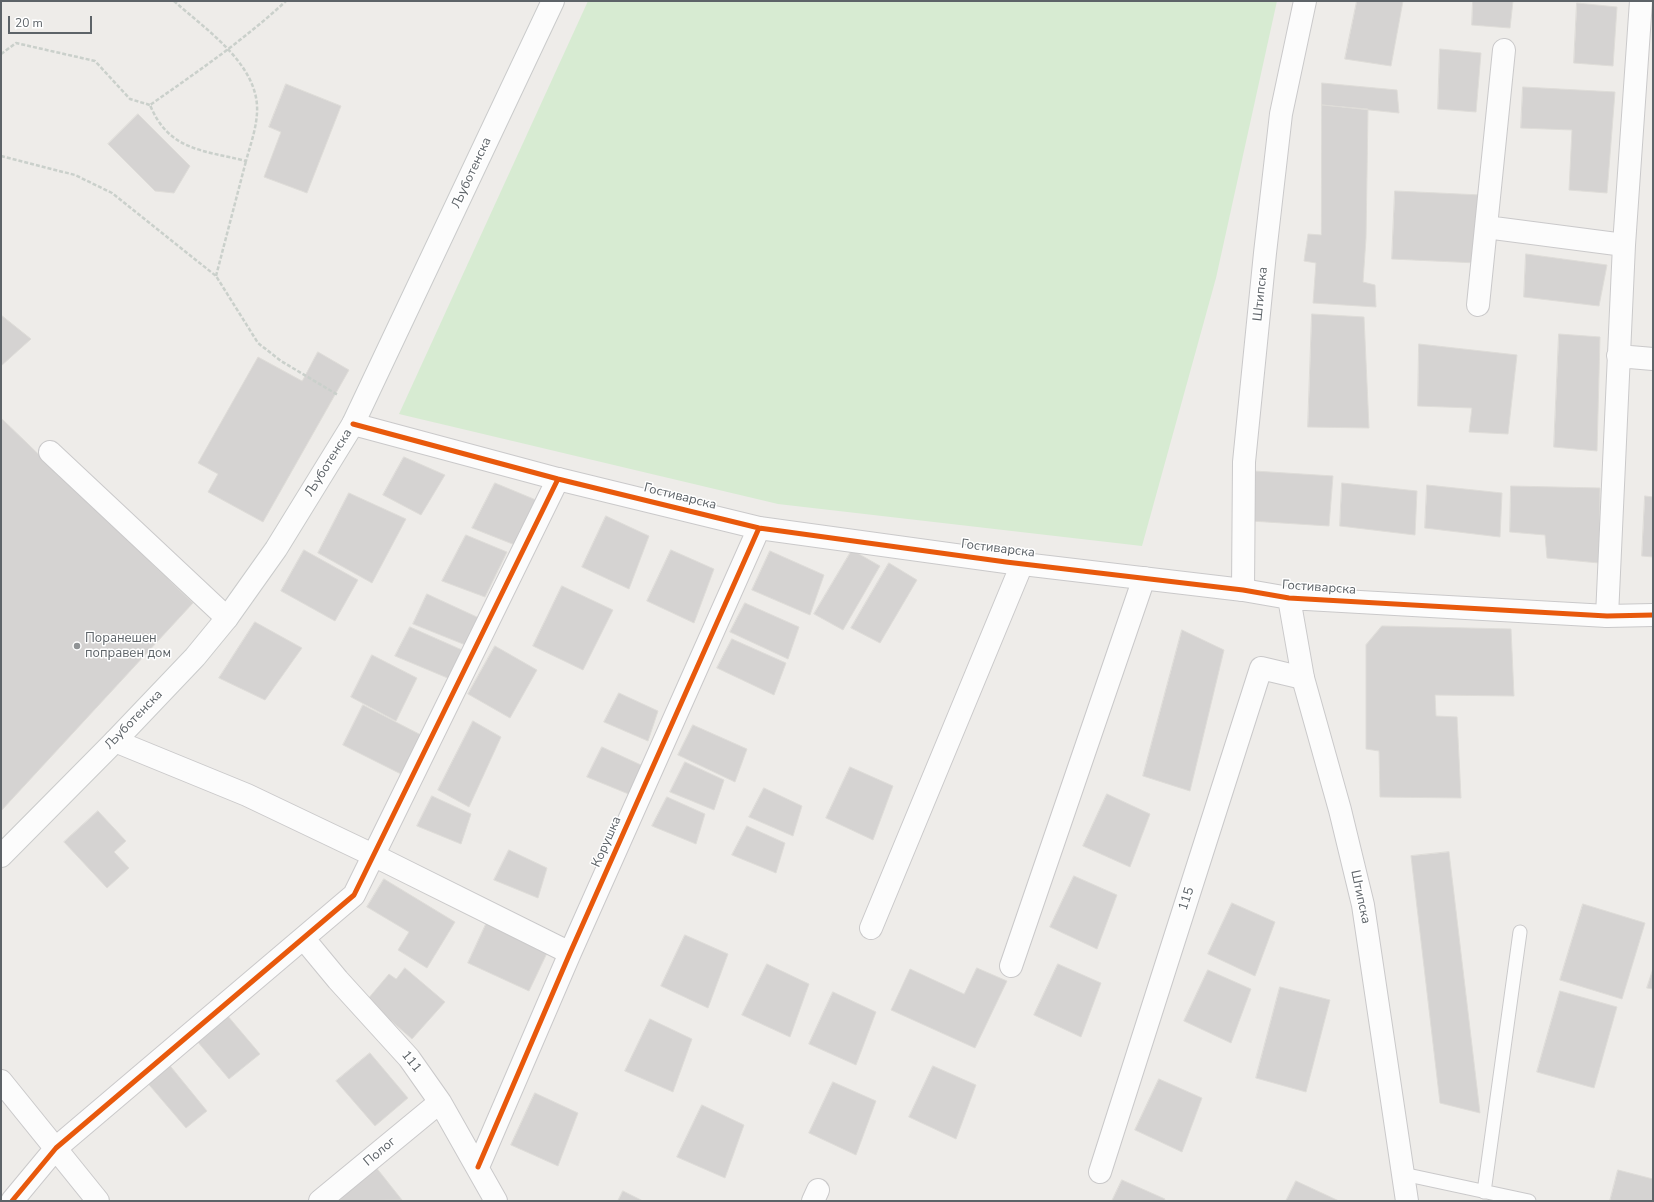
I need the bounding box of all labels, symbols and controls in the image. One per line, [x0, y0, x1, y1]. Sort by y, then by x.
scale bar [10, 8, 94, 34]
text: 20 m [15, 15, 43, 31]
street label: Љуботенска [449, 135, 495, 211]
street label: Штипска [1250, 266, 1272, 322]
street label: Љуботенска [302, 426, 356, 500]
street label: Гостиварска [642, 480, 718, 514]
street label: Гостиварска [960, 537, 1036, 561]
street label: Гостиварска [1281, 578, 1357, 598]
place label: Поранешен поправен дом [85, 631, 171, 662]
marker: Поранешен поправен дом [72, 641, 82, 651]
street label: Љуботенска [102, 687, 166, 753]
street label: Корушка [589, 814, 625, 870]
street label: Штипска [1347, 869, 1373, 925]
street label: 115 [1176, 885, 1198, 913]
street label: 111 [398, 1048, 424, 1076]
street label: Полог [361, 1134, 399, 1170]

